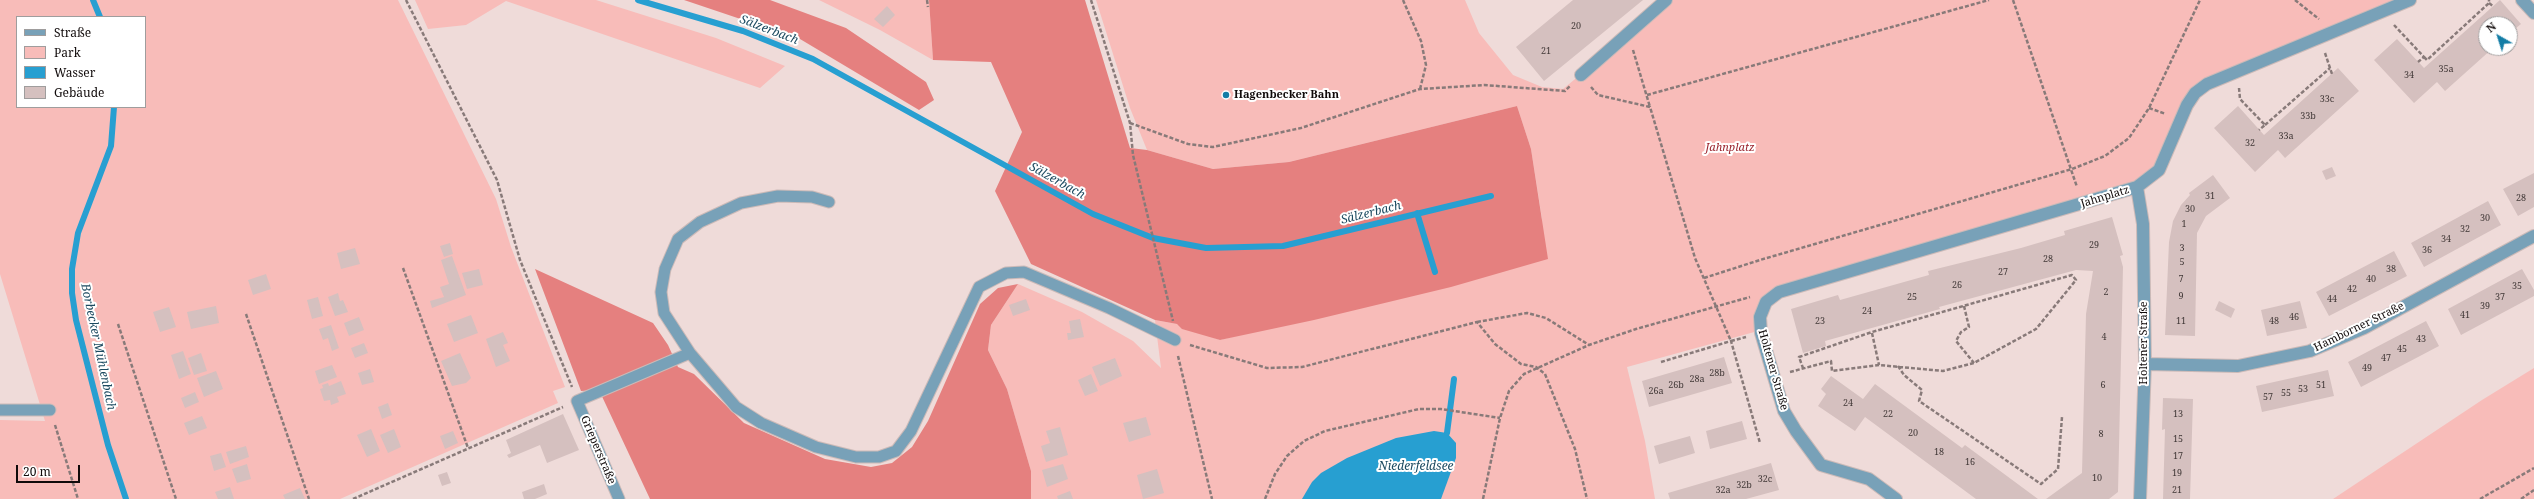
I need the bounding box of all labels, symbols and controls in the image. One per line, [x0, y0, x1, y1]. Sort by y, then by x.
water label: Sälzerbach [738, 12, 800, 48]
legend [16, 16, 146, 108]
north arrow [2478, 16, 2518, 56]
text: N [2483, 19, 2499, 36]
house number: 20 [1571, 21, 1581, 31]
text: Straße [54, 24, 91, 41]
text: Park [54, 44, 81, 61]
house number: 21 [1541, 46, 1551, 56]
text: Wasser [54, 64, 95, 81]
house number: 35a [2438, 64, 2454, 74]
house number: 34 [2404, 70, 2414, 80]
text: Gebäude [54, 84, 105, 101]
place label: Hagenbecker Bahn [1234, 88, 1339, 102]
marker: Hagenbecker Bahn [1221, 90, 1231, 100]
house number: 33c [2320, 94, 2334, 104]
house number: 33b [2300, 111, 2316, 121]
house number: 33a [2278, 131, 2294, 141]
house number: 32 [2245, 138, 2255, 148]
park label: Jahnplatz [1705, 141, 1755, 155]
water label: Sälzerbach [1027, 160, 1087, 202]
street label: Jahnplatz [2079, 183, 2131, 211]
house number: 31 [2205, 191, 2215, 201]
house number: 28 [2516, 193, 2526, 203]
water label: Sälzerbach [1339, 199, 1403, 227]
house number: 30 [2185, 204, 2195, 214]
house number: 30 [2480, 213, 2490, 223]
house number: 1 [2181, 219, 2187, 229]
house number: 32 [2460, 224, 2470, 234]
house number: 34 [2441, 234, 2451, 244]
house number: 29 [2089, 240, 2099, 250]
house number: 3 [2179, 243, 2185, 253]
house number: 36 [2422, 245, 2432, 255]
house number: 28 [2043, 254, 2053, 264]
house number: 5 [2179, 257, 2185, 267]
house number: 38 [2386, 264, 2396, 274]
house number: 27 [1998, 267, 2008, 277]
house number: 7 [2178, 274, 2184, 284]
house number: 40 [2366, 274, 2376, 284]
house number: 26 [1952, 280, 1962, 290]
house number: 35 [2512, 281, 2522, 291]
water label: Borbecker Mühlenbach [78, 282, 118, 412]
house number: 42 [2347, 284, 2357, 294]
house number: 2 [2103, 287, 2109, 297]
house number: 9 [2178, 291, 2184, 301]
house number: 25 [1907, 292, 1917, 302]
house number: 37 [2495, 292, 2505, 302]
house number: 44 [2327, 294, 2337, 304]
street label: Hamborner Straße [2312, 299, 2406, 355]
street label: Holtener Straße [2137, 301, 2151, 385]
house number: 39 [2480, 301, 2490, 311]
house number: 24 [1862, 306, 1872, 316]
house number: 41 [2460, 310, 2470, 320]
house number: 46 [2289, 312, 2299, 322]
house number: 23 [1815, 316, 1825, 326]
house number: 11 [2176, 316, 2186, 326]
house number: 48 [2269, 316, 2279, 326]
street label: Holtener Straße [1755, 328, 1791, 412]
house number: 4 [2101, 332, 2107, 342]
house number: 43 [2416, 334, 2426, 344]
house number: 45 [2397, 344, 2407, 354]
house number: 47 [2381, 353, 2391, 363]
house number: 49 [2362, 363, 2372, 373]
house number: 28b [1709, 368, 1725, 378]
house number: 28a [1689, 374, 1705, 384]
house number: 26b [1668, 380, 1684, 390]
house number: 6 [2100, 380, 2106, 390]
house number: 51 [2316, 380, 2326, 390]
house number: 53 [2298, 384, 2308, 394]
house number: 26a [1648, 386, 1664, 396]
house number: 55 [2281, 388, 2291, 398]
house number: 57 [2263, 392, 2273, 402]
house number: 24 [1843, 398, 1853, 408]
house number: 22 [1883, 409, 1893, 419]
house number: 13 [2173, 409, 2183, 419]
street label: Grieperstraße [578, 414, 618, 486]
house number: 20 [1908, 428, 1918, 438]
house number: 8 [2098, 429, 2104, 439]
house number: 15 [2173, 434, 2183, 444]
house number: 18 [1934, 447, 1944, 457]
house number: 17 [2173, 451, 2183, 461]
scale bar [18, 457, 82, 483]
house number: 16 [1965, 457, 1975, 467]
water label: Niederfeldsee [1379, 460, 1453, 474]
text: 20 m [23, 463, 51, 480]
house number: 19 [2172, 468, 2182, 478]
house number: 10 [2092, 473, 2102, 483]
house number: 32c [1758, 474, 1772, 484]
house number: 32b [1736, 480, 1752, 490]
house number: 32a [1715, 485, 1731, 495]
house number: 21 [2172, 485, 2182, 495]

